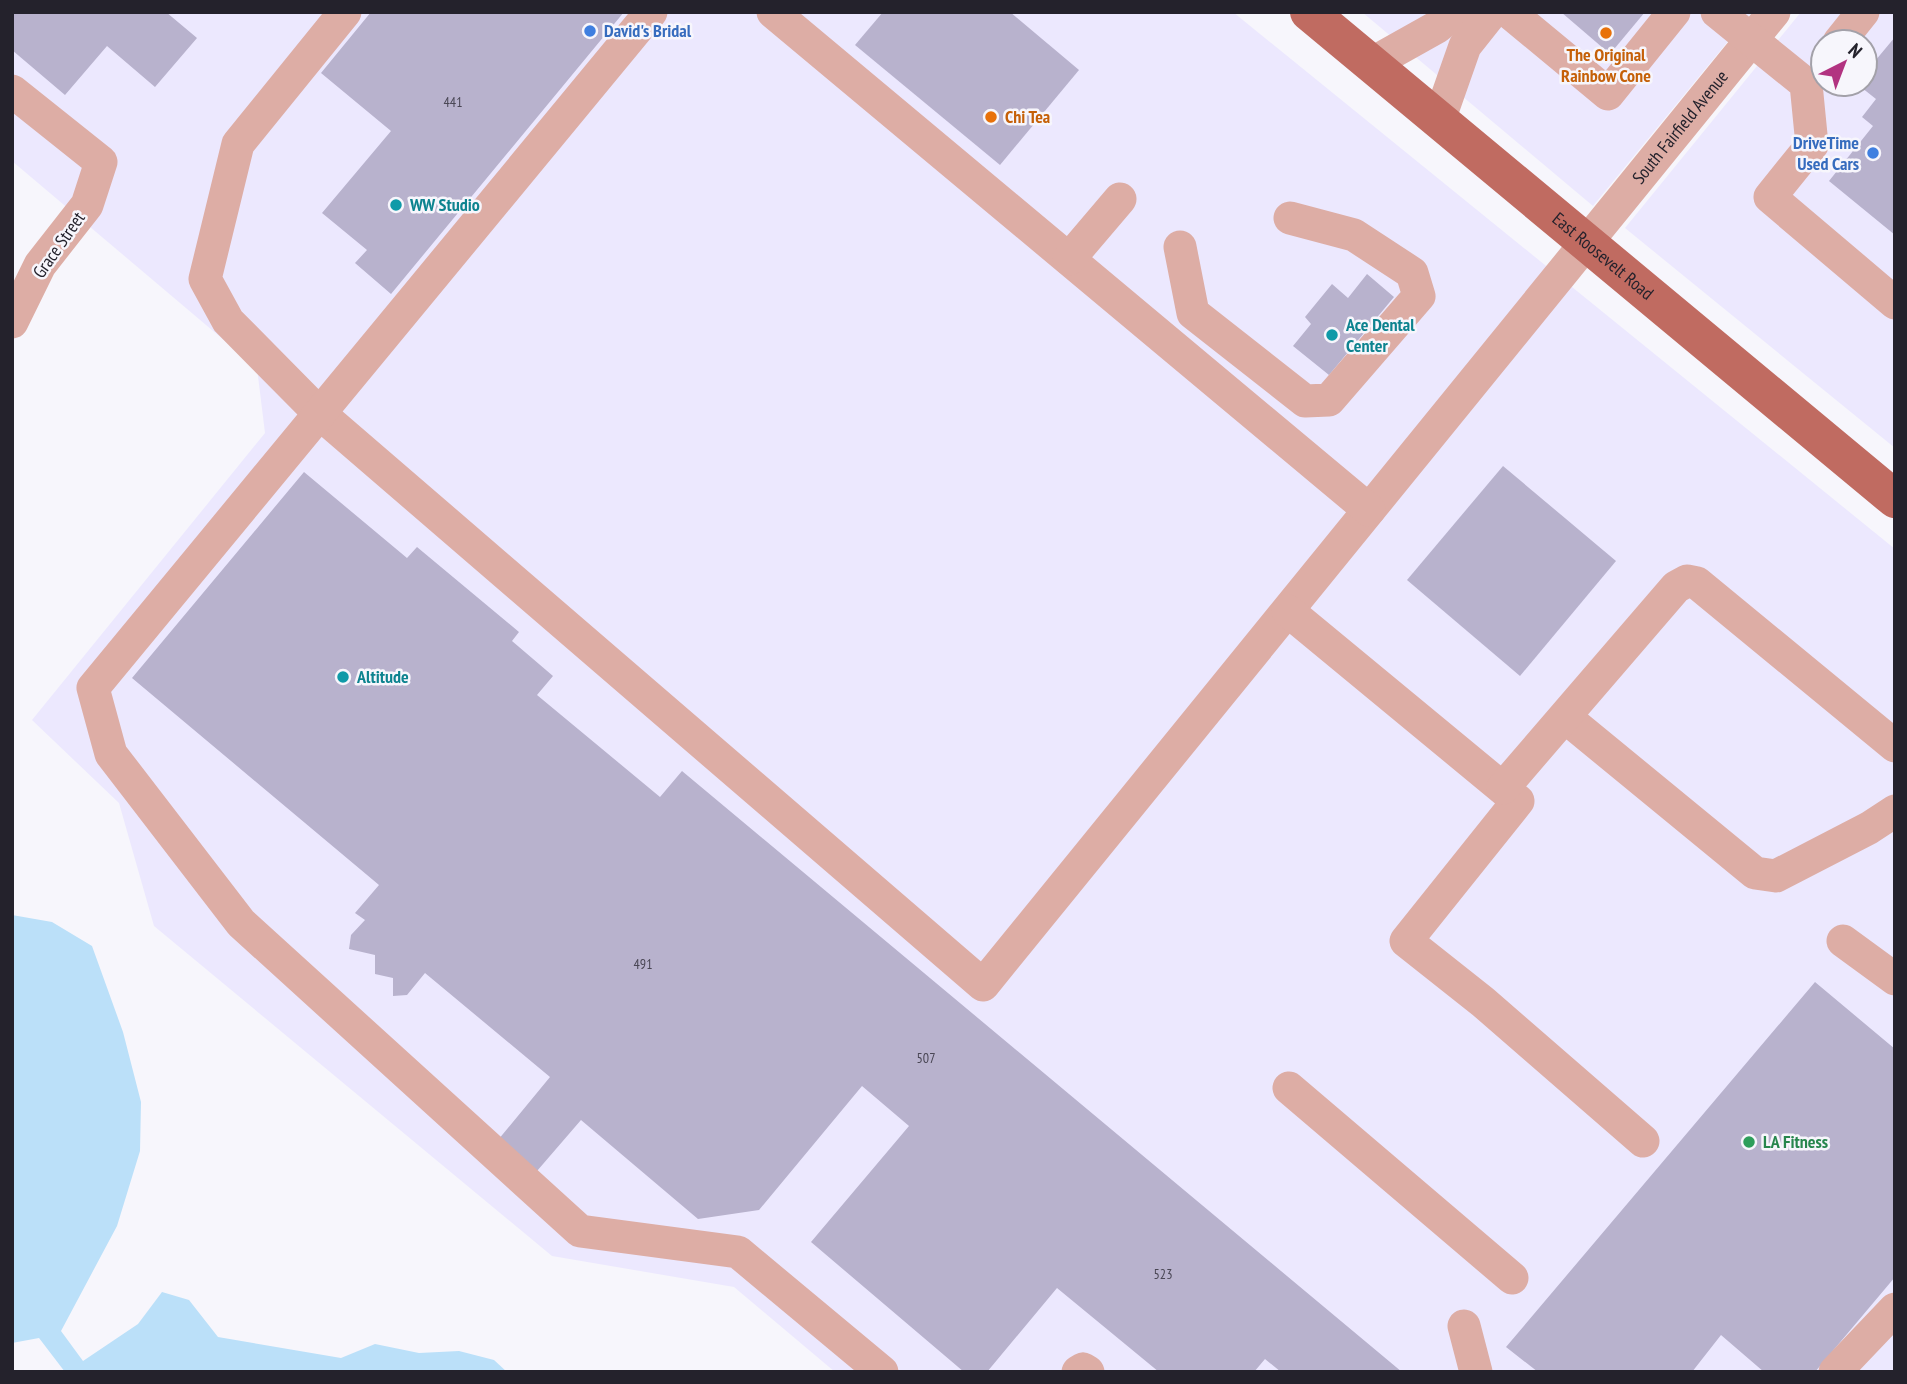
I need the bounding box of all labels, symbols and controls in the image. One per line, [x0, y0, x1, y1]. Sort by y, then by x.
place label: David's Bridal [604, 19, 692, 42]
marker: David's Bridal [582, 23, 598, 39]
marker: The Original Rainbow Cone [1598, 25, 1614, 41]
north arrow [1809, 28, 1879, 98]
text: N [1844, 38, 1867, 63]
place label: The Original Rainbow Cone [1561, 43, 1651, 87]
street label: South Fairfield Avenue [1627, 65, 1733, 188]
house number: 441 [444, 93, 462, 111]
place label: Chi Tea [1005, 105, 1050, 128]
marker: Chi Tea [983, 109, 999, 125]
place label: DriveTime Used Cars [1793, 131, 1859, 175]
marker: DriveTime Used Cars [1865, 145, 1881, 161]
place label: WW Studio [409, 193, 480, 216]
marker: WW Studio [388, 197, 404, 213]
street label: Grace Street [27, 207, 90, 282]
street label: East Roosevelt Road [1548, 207, 1658, 304]
place label: Ace Dental Center [1345, 313, 1415, 357]
marker: Ace Dental Center [1324, 327, 1340, 343]
place label: Altitude [356, 665, 409, 688]
marker: Altitude [335, 669, 351, 685]
house number: 491 [634, 955, 652, 973]
house number: 507 [917, 1049, 935, 1067]
place label: LA Fitness [1763, 1130, 1828, 1153]
marker: LA Fitness [1741, 1134, 1757, 1150]
house number: 523 [1154, 1265, 1172, 1283]

